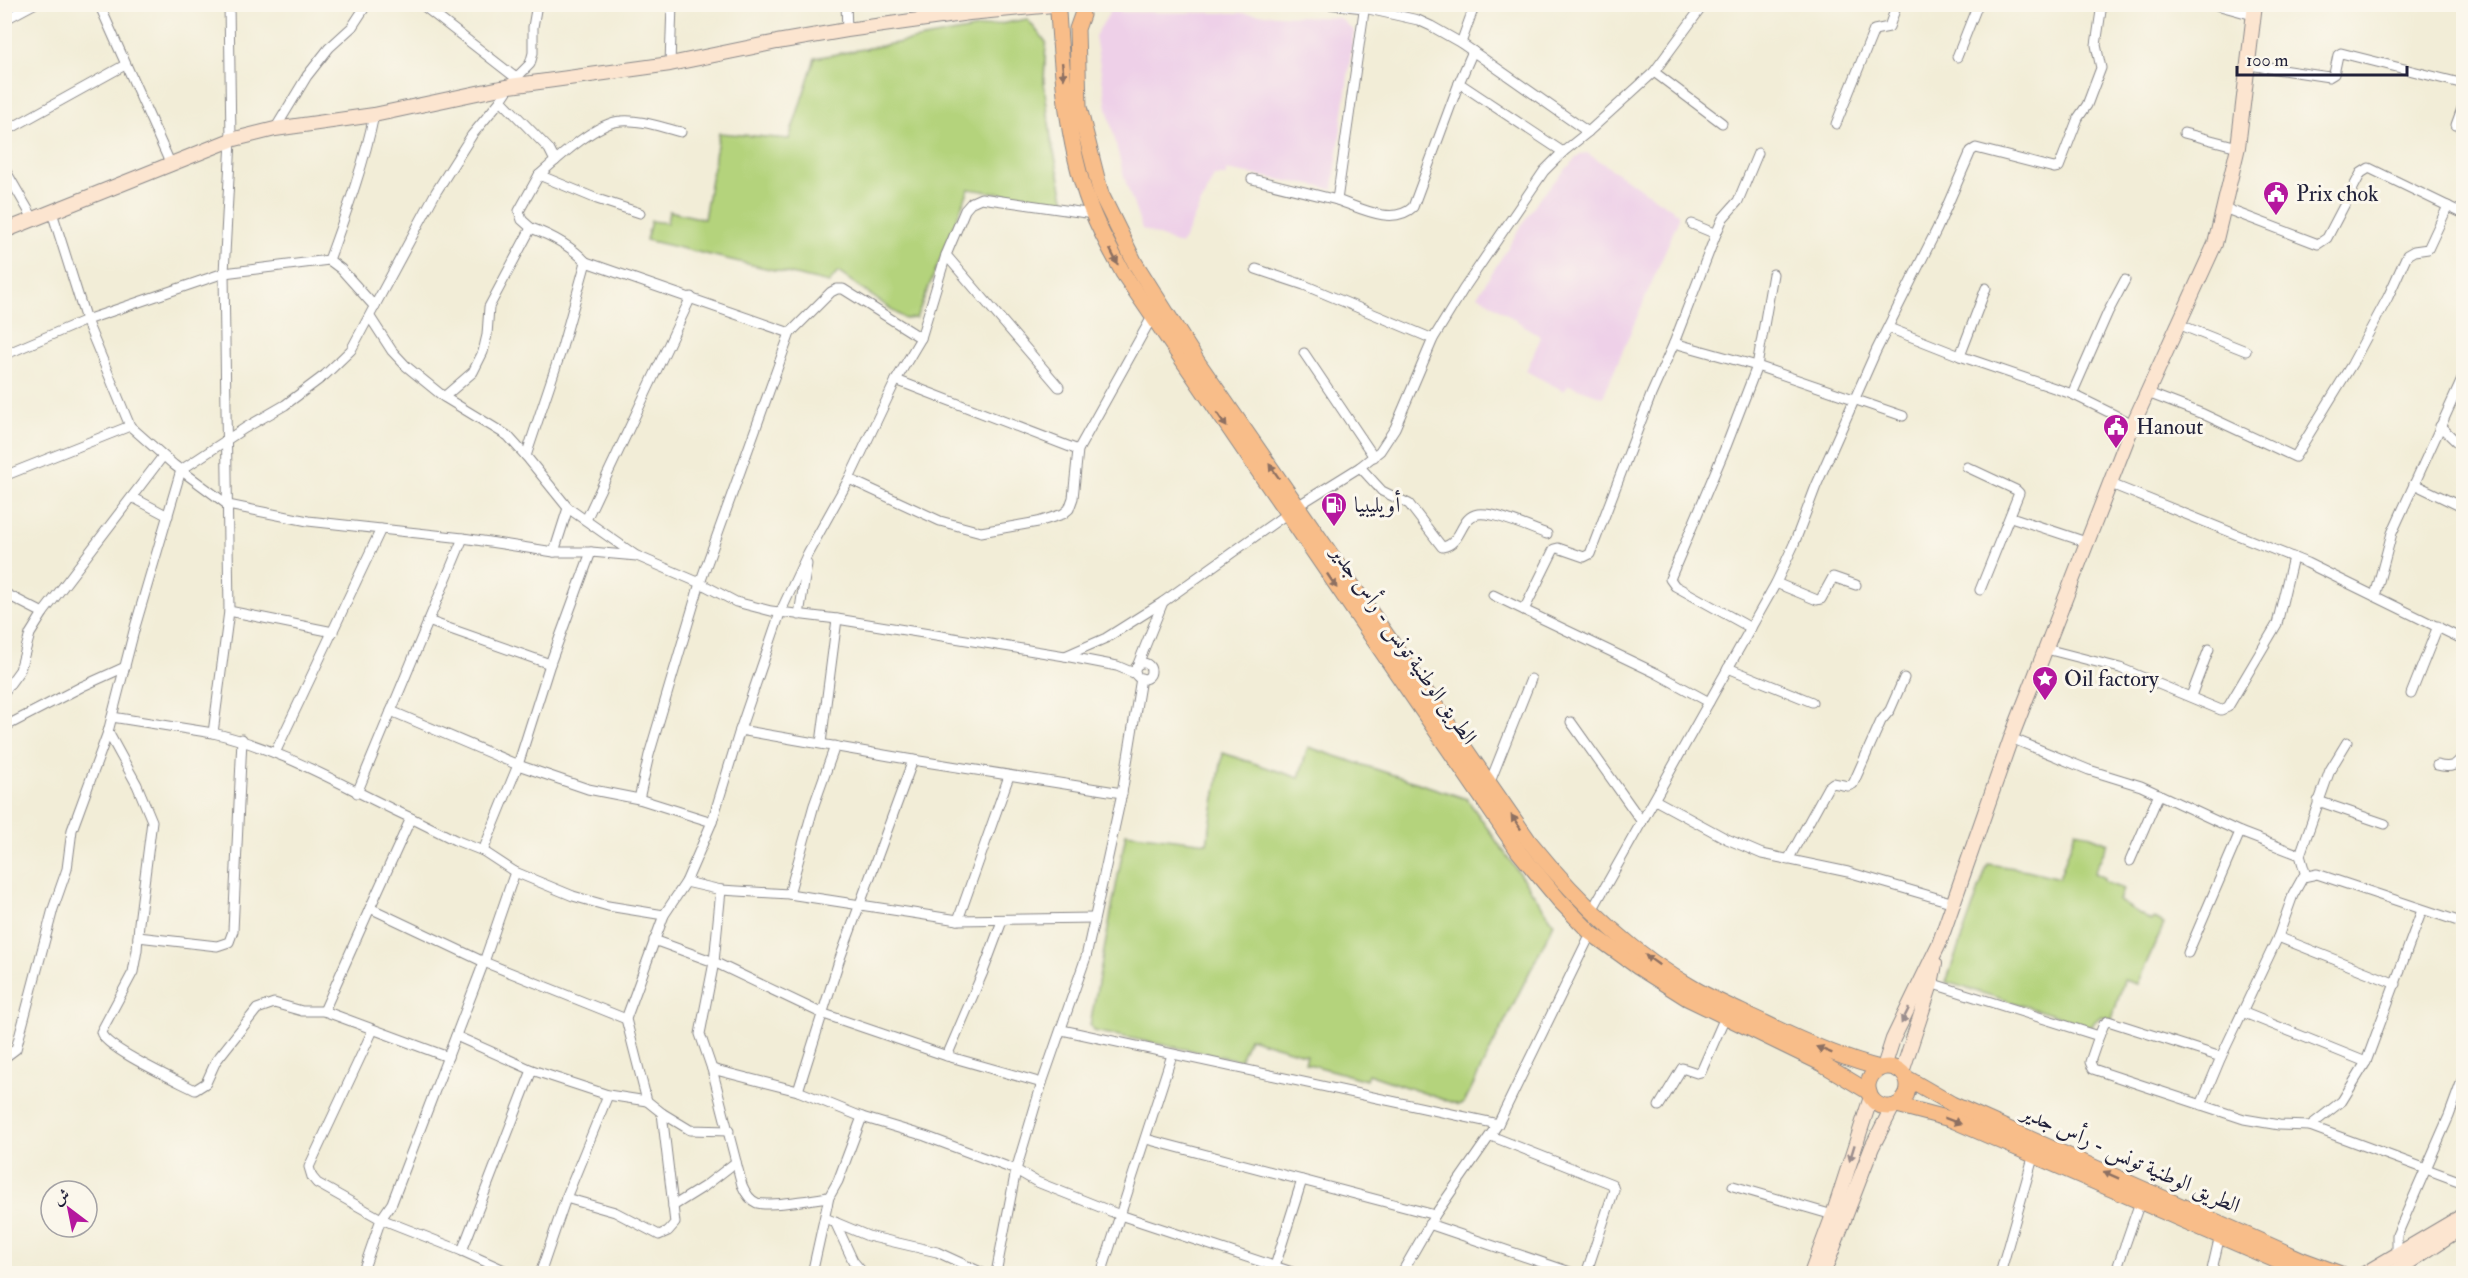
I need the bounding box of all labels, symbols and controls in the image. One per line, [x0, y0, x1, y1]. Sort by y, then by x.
scale bar [2237, 39, 2406, 77]
text: 100 m [2246, 49, 2289, 72]
one-way arrow [1058, 61, 1068, 80]
public building icon: Prix chok [2261, 179, 2291, 217]
place label: Prix chok [2296, 180, 2379, 208]
one-way arrow [1109, 248, 1119, 266]
one-way arrow [1216, 411, 1228, 427]
public building icon: Hanout [2101, 412, 2131, 450]
place label: Hanout [2136, 413, 2203, 441]
one-way arrow [1269, 463, 1281, 479]
place label: أويليبيا [1354, 489, 1401, 519]
fuel station icon: أويليبيا [1319, 490, 1349, 528]
street label: الطريق الوطنية تونس - رأس جدير [1323, 537, 1485, 750]
one-way arrow [1326, 572, 1338, 588]
place icon: Oil factory [2030, 664, 2060, 702]
place label: Oil factory [2064, 665, 2159, 693]
one-way arrow [1511, 813, 1522, 830]
one-way arrow [1644, 954, 1660, 966]
one-way arrow [1900, 1007, 1909, 1024]
one-way arrow [1815, 1045, 1833, 1055]
street label: الطريق الوطنية تونس - رأس جدير [2015, 1096, 2245, 1221]
one-way arrow [1944, 1116, 1962, 1126]
one-way arrow [1847, 1144, 1856, 1162]
one-way arrow [2102, 1170, 2120, 1180]
north arrow [39, 1179, 99, 1239]
text: ش [50, 1184, 74, 1210]

